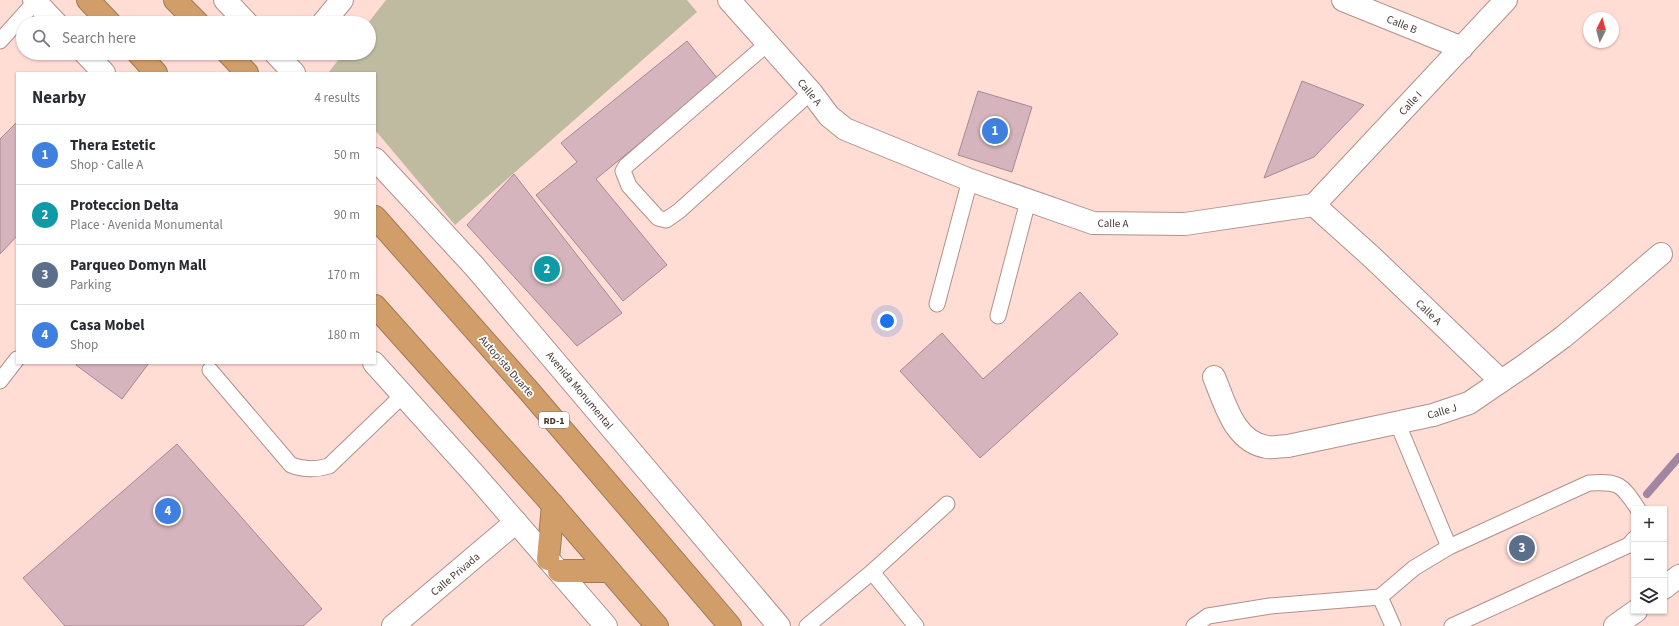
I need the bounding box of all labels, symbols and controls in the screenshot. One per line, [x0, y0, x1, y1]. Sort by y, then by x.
street label: Calle B [1384, 12, 1420, 38]
north arrow [1583, 12, 1619, 48]
search box [16, 16, 376, 60]
icon: search [30, 27, 52, 49]
text: Search here [62, 28, 136, 49]
street label: Calle A [794, 76, 825, 109]
text: Nearby [32, 86, 86, 110]
street label: Calle I [1395, 88, 1425, 119]
text: 4 results [315, 89, 360, 107]
pin: 1 [982, 116, 1008, 146]
text: Thera Estetic [70, 135, 156, 156]
text: 1 [42, 146, 48, 164]
text: 50 m [334, 146, 360, 164]
text: Shop · Calle A [70, 156, 143, 174]
text: Proteccion Delta [70, 195, 179, 216]
text: 2 [42, 206, 48, 224]
text: 90 m [334, 206, 360, 224]
text: Place · Avenida Monumental [70, 216, 223, 234]
street label: Calle A [1097, 216, 1129, 231]
pin: 2 [534, 254, 560, 284]
text: Parqueo Domyn Mall [70, 255, 206, 276]
text: 3 [42, 266, 48, 284]
text: 170 m [327, 266, 360, 284]
text: Parking [70, 276, 111, 294]
street label: Calle A [1412, 296, 1445, 329]
your location [877, 311, 897, 331]
text: Casa Mobel [70, 315, 145, 336]
text: 4 [42, 326, 48, 344]
text: 180 m [327, 326, 360, 344]
street label: Autopista Duarte [476, 332, 538, 401]
text: Shop [70, 336, 98, 354]
street label: Avenida Monumental [543, 348, 617, 433]
street label: Calle J [1425, 400, 1459, 423]
road number: RD-1 [539, 412, 569, 428]
pin: 4 [155, 496, 181, 526]
map controls [1631, 506, 1667, 614]
button: + [1631, 506, 1667, 542]
pin: 3 [1509, 533, 1535, 563]
button: − [1631, 542, 1667, 578]
street label: Calle Privada [428, 549, 483, 599]
button: layers [1631, 578, 1667, 614]

